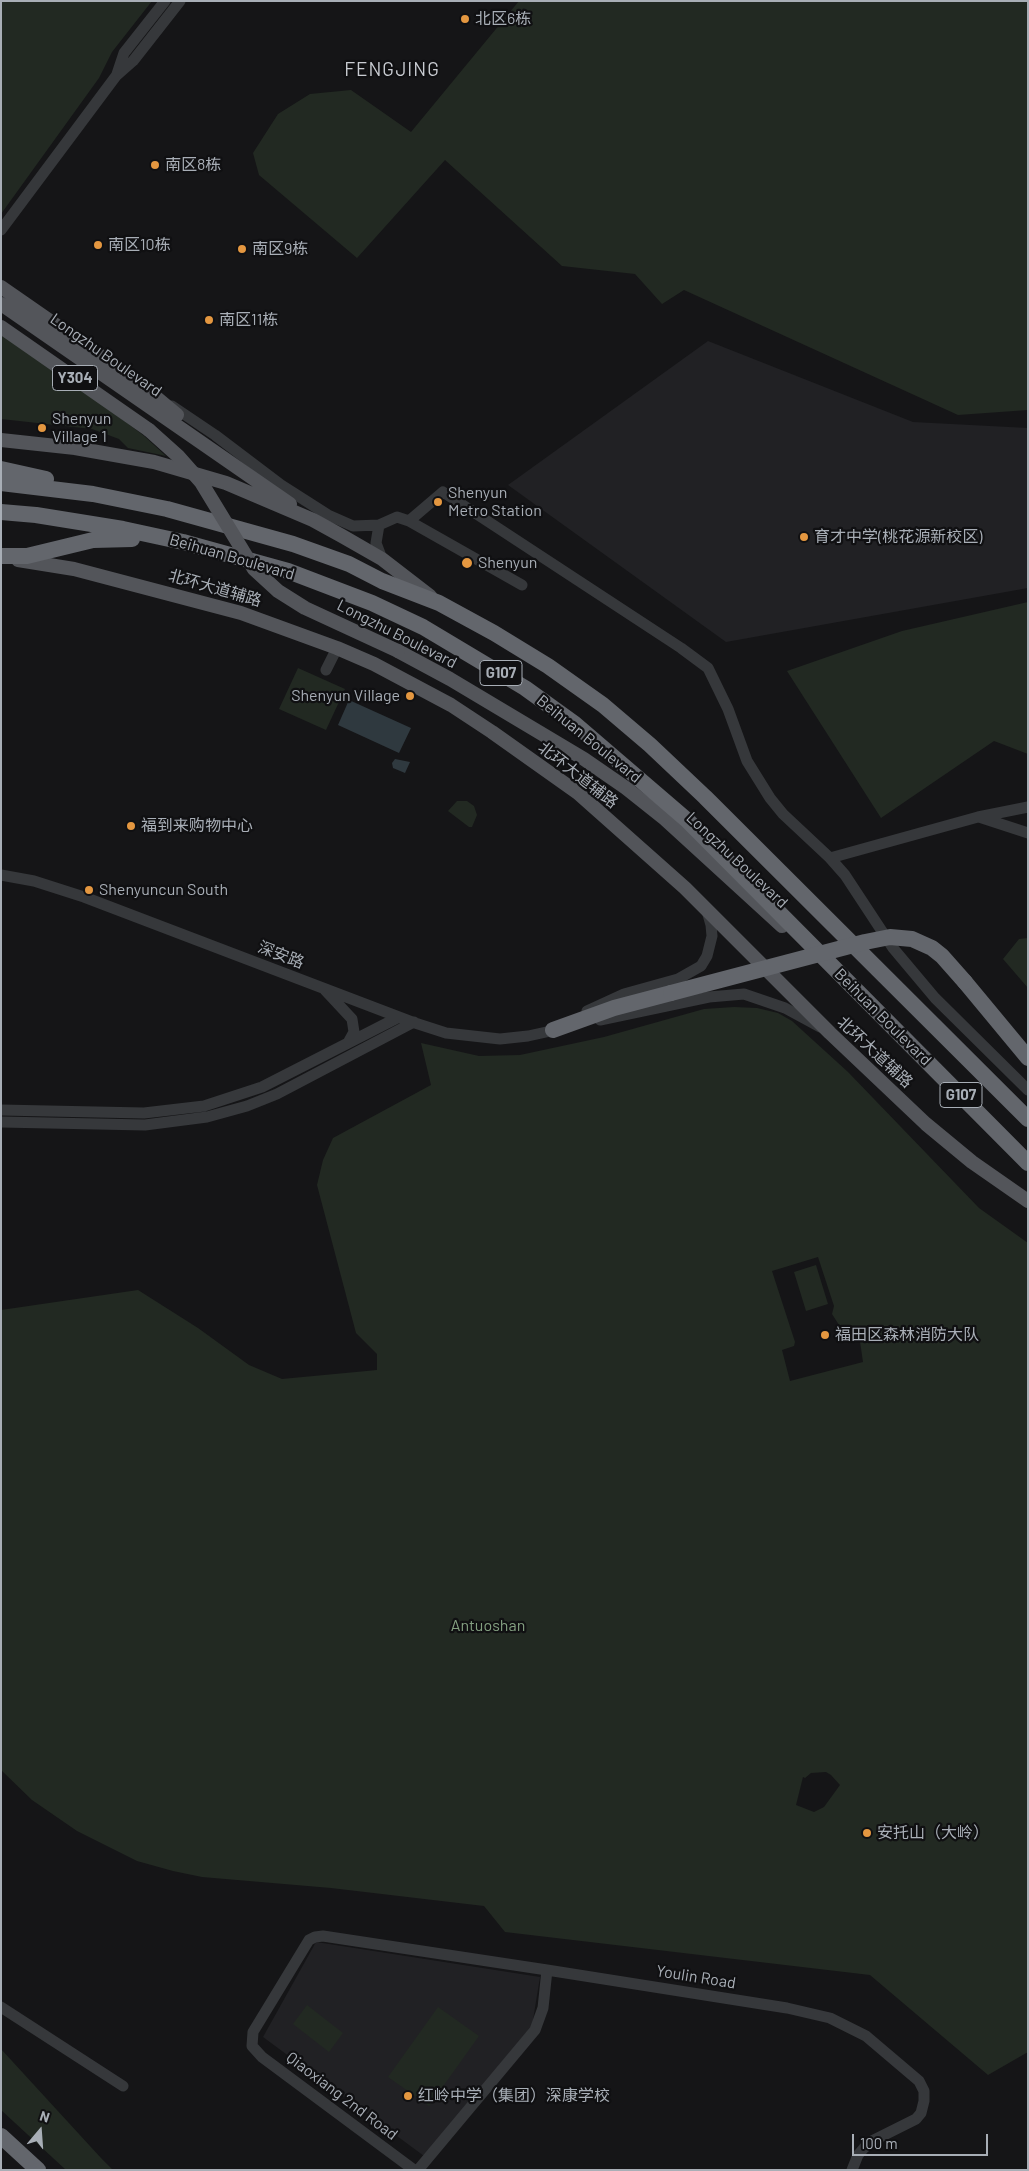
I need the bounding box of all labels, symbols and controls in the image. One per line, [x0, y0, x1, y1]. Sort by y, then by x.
place label: 北区6栋 [475, 9, 531, 29]
marker: 北区6栋 [459, 13, 471, 25]
district label: FENGJING [343, 59, 441, 81]
place label: 南区8栋 [165, 155, 221, 175]
marker: 南区8栋 [149, 159, 161, 171]
place label: 南区10栋 [108, 235, 171, 255]
marker: 南区10栋 [92, 239, 104, 251]
place label: 南区9栋 [252, 239, 308, 259]
marker: 南区9栋 [236, 243, 248, 255]
street label: Longzhu Boulevard [46, 309, 166, 401]
place label: 南区11栋 [219, 310, 278, 330]
marker: 南区11栋 [203, 314, 215, 326]
road number: Y304 [52, 366, 98, 390]
place label: Shenyun Village 1 [52, 409, 111, 447]
marker: Shenyun Village 1 [36, 422, 48, 434]
place label: Shenyun Metro Station [448, 483, 542, 521]
marker: Shenyun Metro Station [432, 496, 444, 508]
place label: 育才中学(桃花源新校区) [814, 527, 982, 547]
street label: Beihuan Boulevard [167, 530, 297, 584]
marker: 育才中学(桃花源新校区) [798, 531, 810, 543]
place label: Shenyun [478, 553, 537, 573]
marker: Shenyun [460, 556, 474, 570]
street label: 北环大道辅路 [166, 566, 264, 610]
street label: Longzhu Boulevard [334, 596, 460, 672]
road number: G107 [480, 660, 522, 686]
place label: Shenyun Village [291, 686, 400, 706]
marker: Shenyun Village [404, 690, 416, 702]
street label: Beihuan Boulevard [533, 691, 645, 787]
street label: 北环大道辅路 [534, 738, 622, 812]
street label: Longzhu Boulevard [682, 808, 792, 912]
place label: 福到来购物中心 [141, 816, 253, 836]
marker: 福到来购物中心 [125, 820, 137, 832]
place label: Shenyuncun South [99, 880, 228, 900]
marker: Shenyuncun South [83, 884, 95, 896]
street label: 深安路 [255, 937, 307, 973]
street label: Beihuan Boulevard [831, 965, 935, 1069]
street label: 北环大道辅路 [833, 1012, 917, 1092]
road number: G107 [940, 1082, 982, 1108]
place label: 福田区森林消防大队 [835, 1325, 979, 1345]
marker: 福田区森林消防大队 [819, 1329, 831, 1341]
park label: Antuoshan [451, 1616, 525, 1636]
place label: 安托山（大岭） [877, 1823, 989, 1843]
marker: 安托山（大岭） [861, 1827, 873, 1839]
street label: Youlin Road [655, 1961, 737, 1993]
street label: Qiaoxiang 2nd Road [282, 2048, 402, 2144]
place label: 红岭中学（集团）深康学校 [418, 2086, 610, 2106]
marker: 红岭中学（集团）深康学校 [402, 2090, 414, 2102]
north arrow [15, 2106, 65, 2156]
text: N [38, 2107, 52, 2126]
scale bar [854, 2124, 990, 2156]
text: 100 m [860, 2134, 898, 2152]

